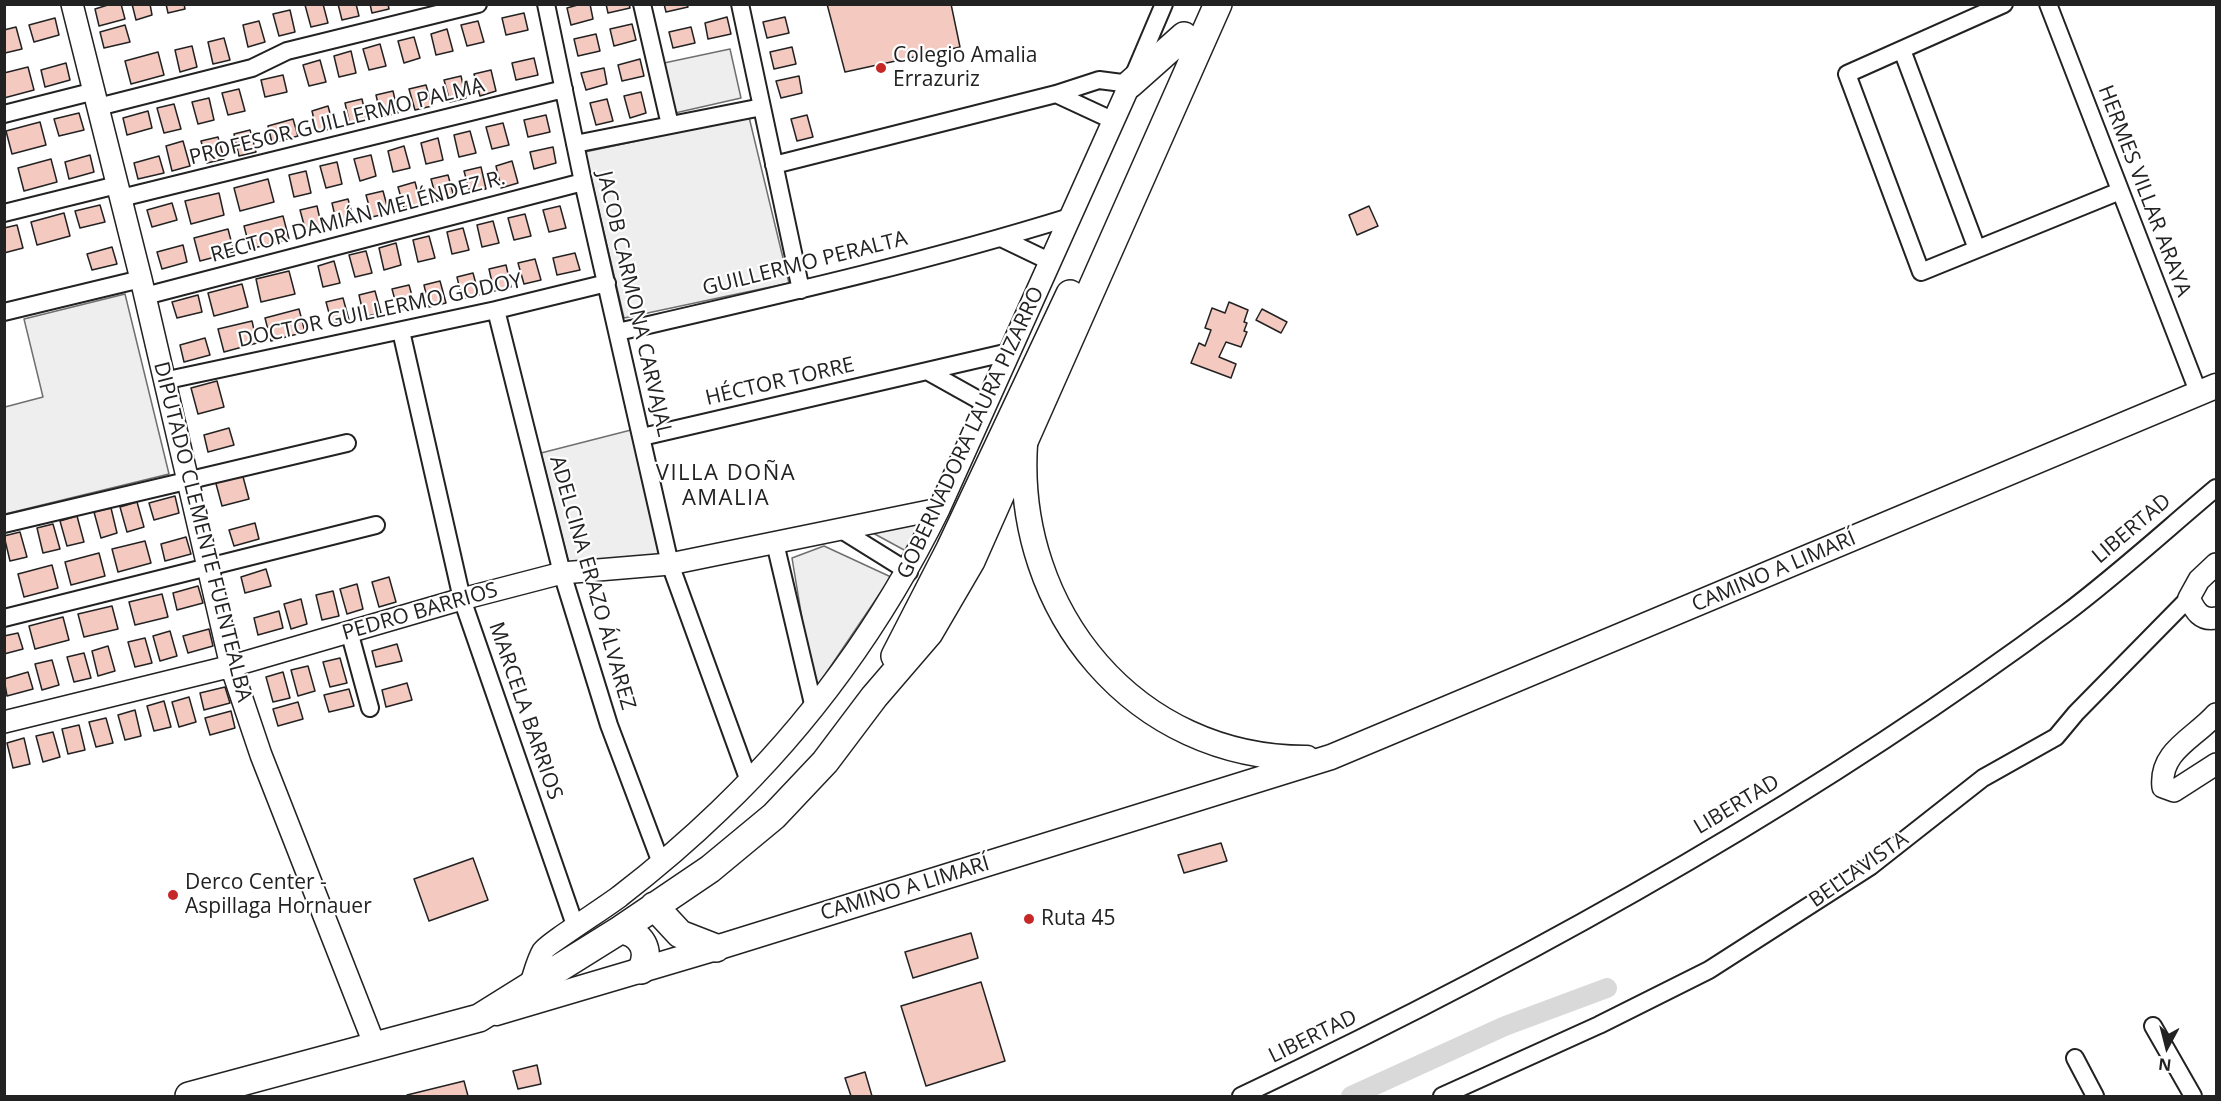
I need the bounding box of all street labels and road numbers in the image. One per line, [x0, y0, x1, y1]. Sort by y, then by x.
street label: PROFESOR GUILLERMO PALMA [187, 73, 487, 171]
street label: HERMES VILLAR ARAYA [2092, 82, 2196, 300]
street label: RECTOR DAMIÁN MELÉNDEZ R. [208, 166, 508, 268]
street label: JACOB CARMONA CARVAJAL [591, 169, 677, 439]
street label: GUILLERMO PERALTA [700, 226, 910, 302]
street label: DOCTOR GUILLERMO GODOY [236, 269, 524, 353]
street label: GOBERNADORA LAURA PIZARRO [892, 283, 1050, 583]
street label: HÉCTOR TORRE [703, 353, 857, 411]
street label: DIPUTADO CLEMENTE FUENTEALBA [147, 359, 257, 705]
street label: ADELCINA ERAZO ÁLVAREZ [544, 453, 640, 713]
street label: LIBERTAD [2087, 489, 2177, 569]
street label: CAMINO A LIMARÍ [1688, 526, 1860, 618]
street label: PEDRO BARRIOS [339, 578, 501, 646]
street label: MARCELA BARRIOS [483, 619, 567, 803]
street label: LIBERTAD [1690, 770, 1784, 840]
street label: BELLAVISTA [1805, 827, 1913, 913]
street label: CAMINO A LIMARÍ [817, 851, 993, 927]
street label: LIBERTAD [1265, 1005, 1361, 1069]

